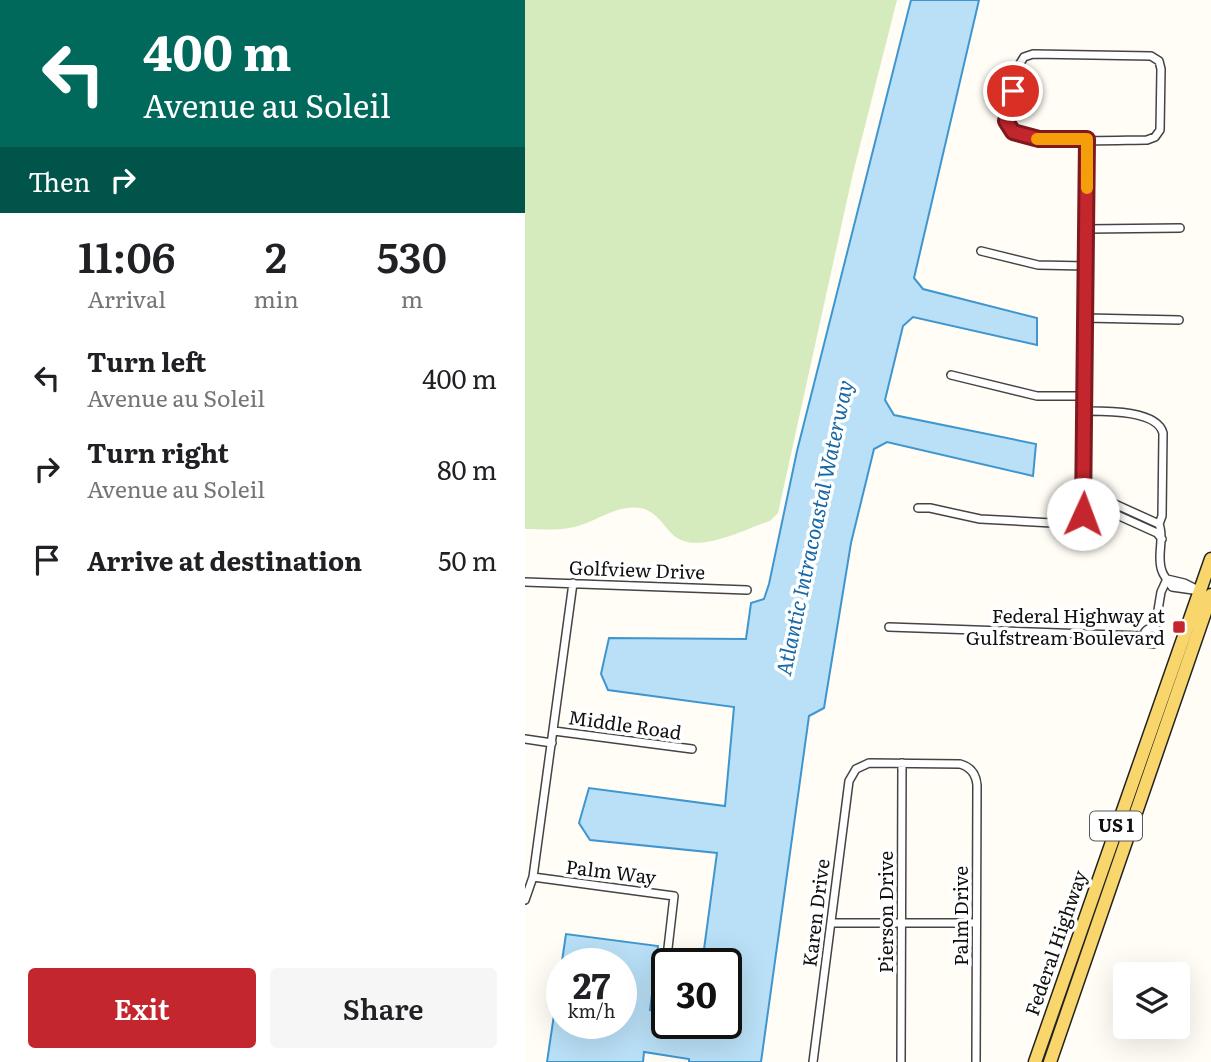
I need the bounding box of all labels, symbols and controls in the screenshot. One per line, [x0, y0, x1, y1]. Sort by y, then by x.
text: 400 m [143, 13, 292, 86]
icon: left [28, 28, 119, 119]
pin [983, 61, 1043, 121]
icon: arrive [994, 72, 1032, 110]
text: Avenue au Soleil [143, 80, 391, 128]
text: Then [28, 161, 90, 200]
icon: right [104, 161, 142, 199]
text: 11:06 [78, 224, 175, 286]
text: 2 [265, 224, 287, 286]
text: 530 [377, 224, 447, 286]
text: Arrival [87, 281, 166, 315]
text: min [253, 281, 299, 315]
text: m [401, 281, 423, 315]
text: Turn left [87, 341, 206, 380]
text: 400 m [422, 358, 497, 397]
icon: left [28, 359, 66, 397]
water label: Atlantic Intracoastal Waterway [766, 377, 859, 678]
text: Avenue au Soleil [87, 380, 265, 414]
text: Turn right [87, 432, 229, 471]
text: 80 m [437, 449, 497, 488]
icon: right [28, 450, 66, 488]
text: Avenue au Soleil [87, 471, 265, 505]
position arrow [1046, 477, 1120, 551]
text: Arrive at destination [87, 540, 362, 579]
text: 50 m [438, 540, 497, 579]
icon: arrive [28, 541, 66, 579]
street label: Golfview Drive [569, 553, 706, 585]
place label: Federal Highway at Gulfstream Boulevard [966, 601, 1165, 651]
marker: Federal Highway at Gulfstream Boulevard [1171, 619, 1187, 635]
street label: Middle Road [567, 702, 684, 746]
road number: US 1 [1090, 812, 1142, 840]
street label: Pierson Drive [871, 851, 899, 973]
street label: Palm Way [564, 852, 658, 890]
street label: Karen Drive [794, 857, 836, 969]
street label: Palm Drive [946, 866, 974, 966]
street label: Federal Highway [1017, 866, 1093, 1019]
speed limit sign: 30 [651, 948, 742, 1039]
text: 27 [573, 958, 610, 1010]
map controls [1113, 962, 1190, 1039]
button: layers [1113, 962, 1190, 1039]
button: Exit [28, 968, 256, 1048]
button: Share [270, 968, 497, 1048]
text: km/h [568, 997, 615, 1024]

